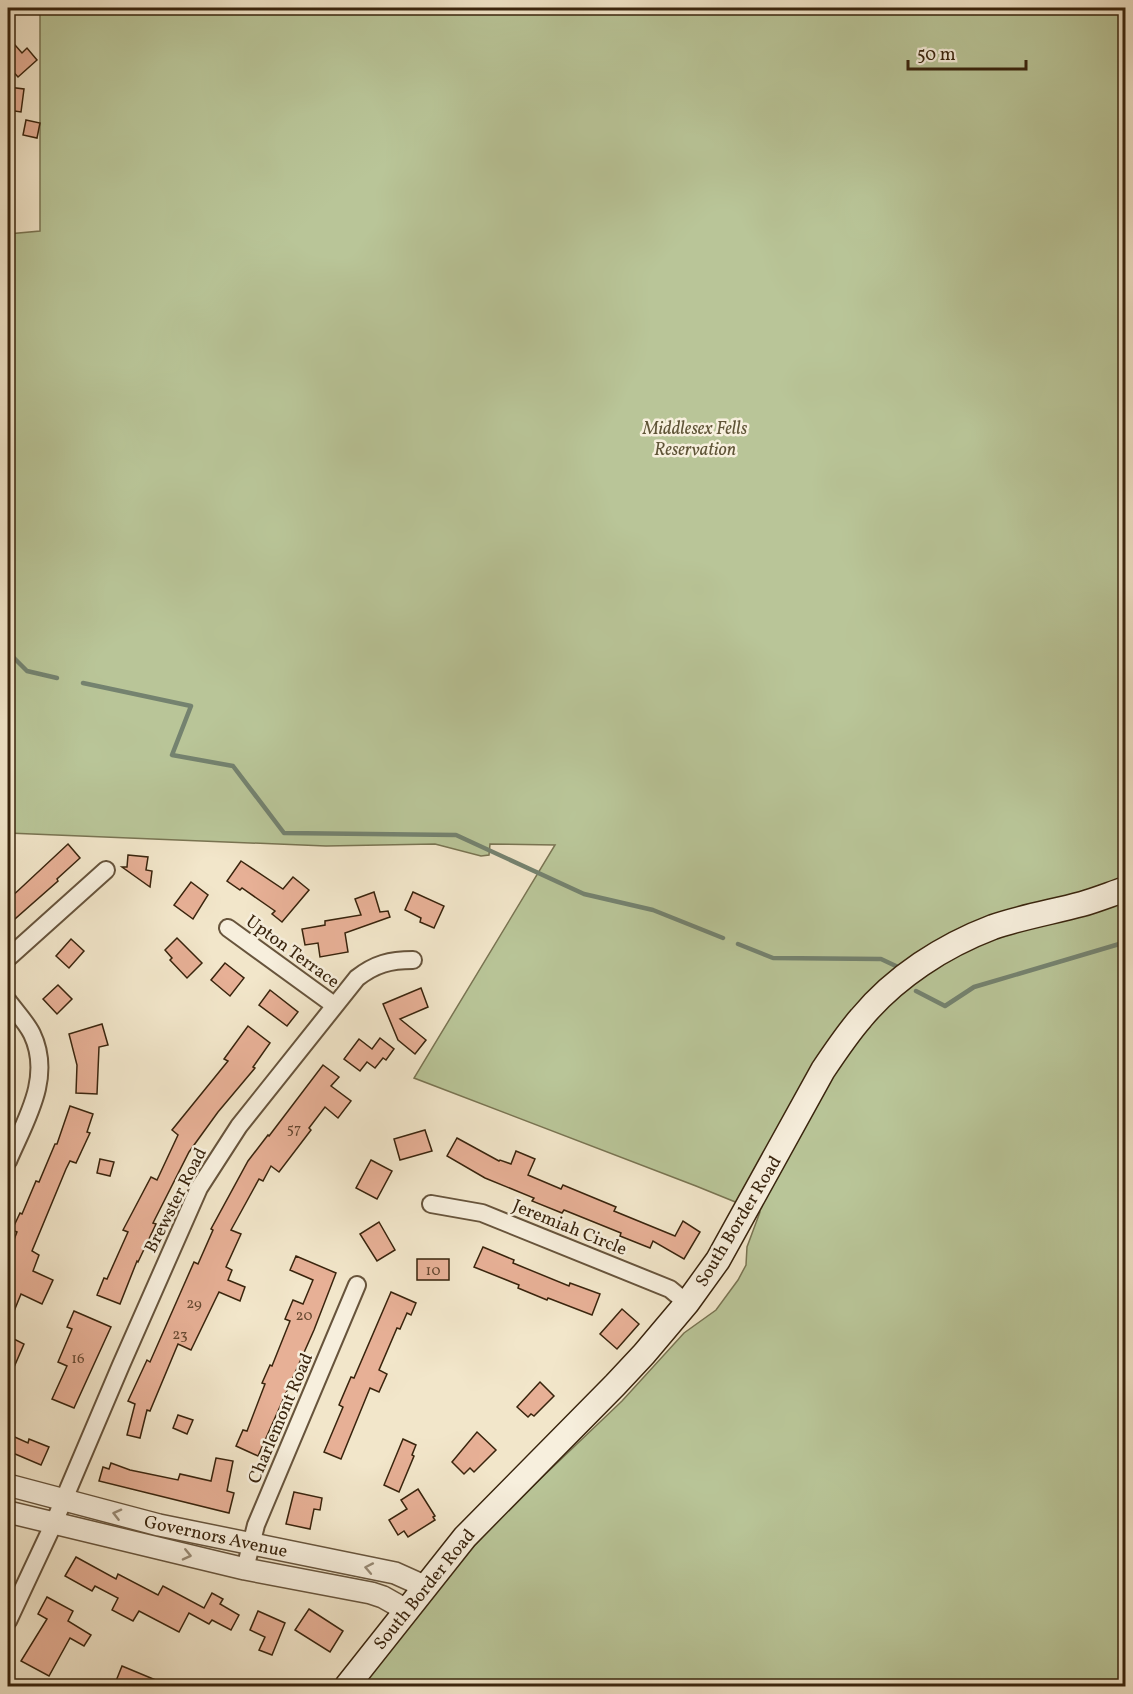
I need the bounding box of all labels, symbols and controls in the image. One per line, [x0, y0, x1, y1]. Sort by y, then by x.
scale bar [908, 33, 1026, 71]
text: 50 m [917, 43, 956, 68]
park label: Middlesex Fells Reservation [642, 417, 748, 463]
street label: Upton Terrace [240, 910, 344, 995]
house number: 57 [287, 1119, 301, 1140]
street label: Brewster Road [139, 1144, 214, 1258]
street label: South Border Road [690, 1151, 788, 1292]
street label: Jeremiah Circle [508, 1194, 630, 1263]
house number: 10 [426, 1261, 440, 1282]
house number: 29 [186, 1294, 202, 1315]
house number: 20 [296, 1306, 312, 1327]
house number: 23 [172, 1325, 188, 1346]
house number: 16 [71, 1349, 85, 1370]
street label: Charlemont Road [243, 1349, 320, 1488]
one-way arrow [112, 1509, 122, 1522]
street label: Governors Avenue [142, 1510, 290, 1565]
street label: South Border Road [369, 1524, 482, 1656]
one-way arrow [182, 1548, 192, 1561]
one-way arrow [364, 1562, 374, 1575]

